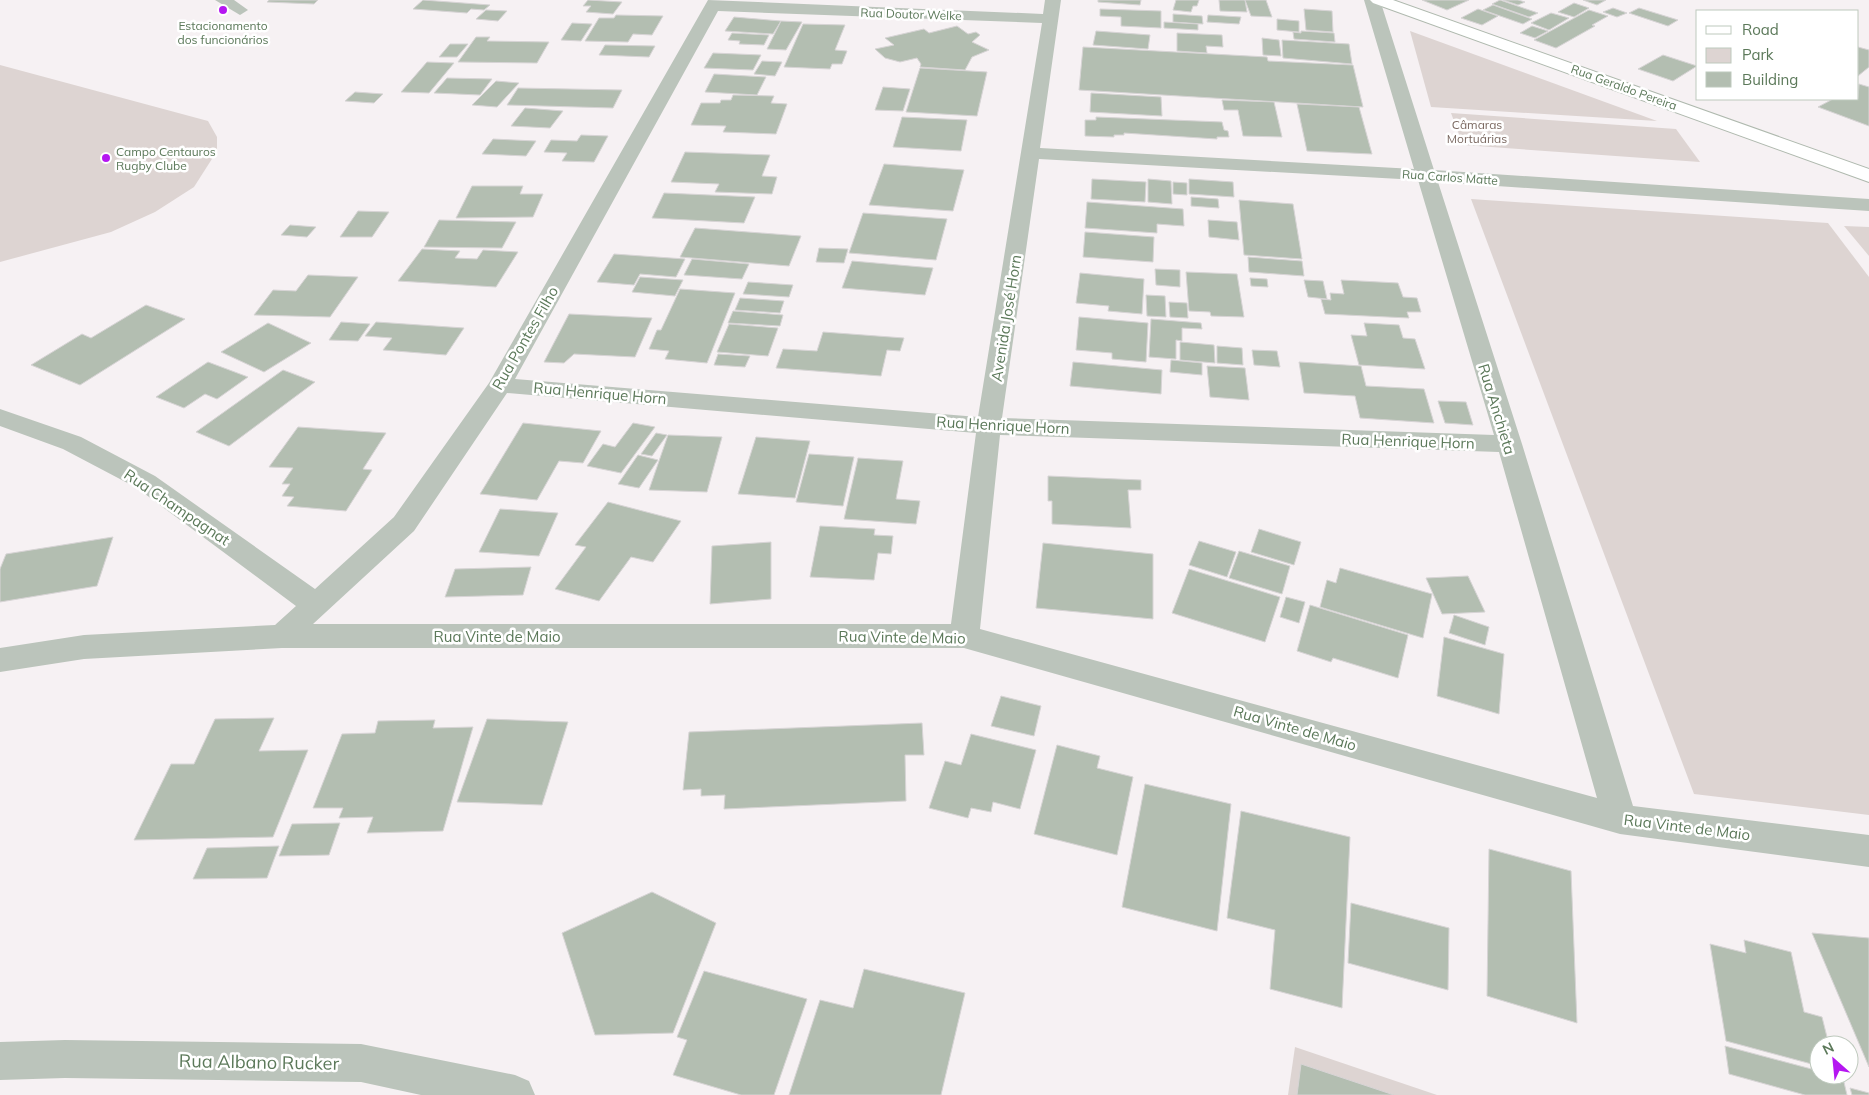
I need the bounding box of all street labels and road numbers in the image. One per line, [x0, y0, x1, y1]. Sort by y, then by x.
street label: Rua Doutor Welke [860, 5, 962, 23]
street label: Rua Geraldo Pereira [1569, 61, 1679, 113]
street label: Rua Carlos Matte [1402, 166, 1498, 188]
street label: Avenida José Horn [987, 253, 1025, 383]
street label: Rua Pontes Filho [488, 283, 562, 393]
street label: Rua Anchieta [1474, 361, 1520, 457]
street label: Rua Henrique Horn [533, 378, 667, 408]
street label: Rua Henrique Horn [936, 412, 1070, 438]
street label: Rua Henrique Horn [1341, 429, 1475, 453]
street label: Rua Champagnat [121, 465, 233, 549]
street label: Rua Vinte de Maio [838, 626, 966, 648]
street label: Rua Vinte de Maio [433, 627, 561, 646]
street label: Rua Vinte de Maio [1231, 701, 1359, 755]
street label: Rua Vinte de Maio [1623, 810, 1751, 844]
street label: Rua Albano Rucker [179, 1049, 340, 1075]

